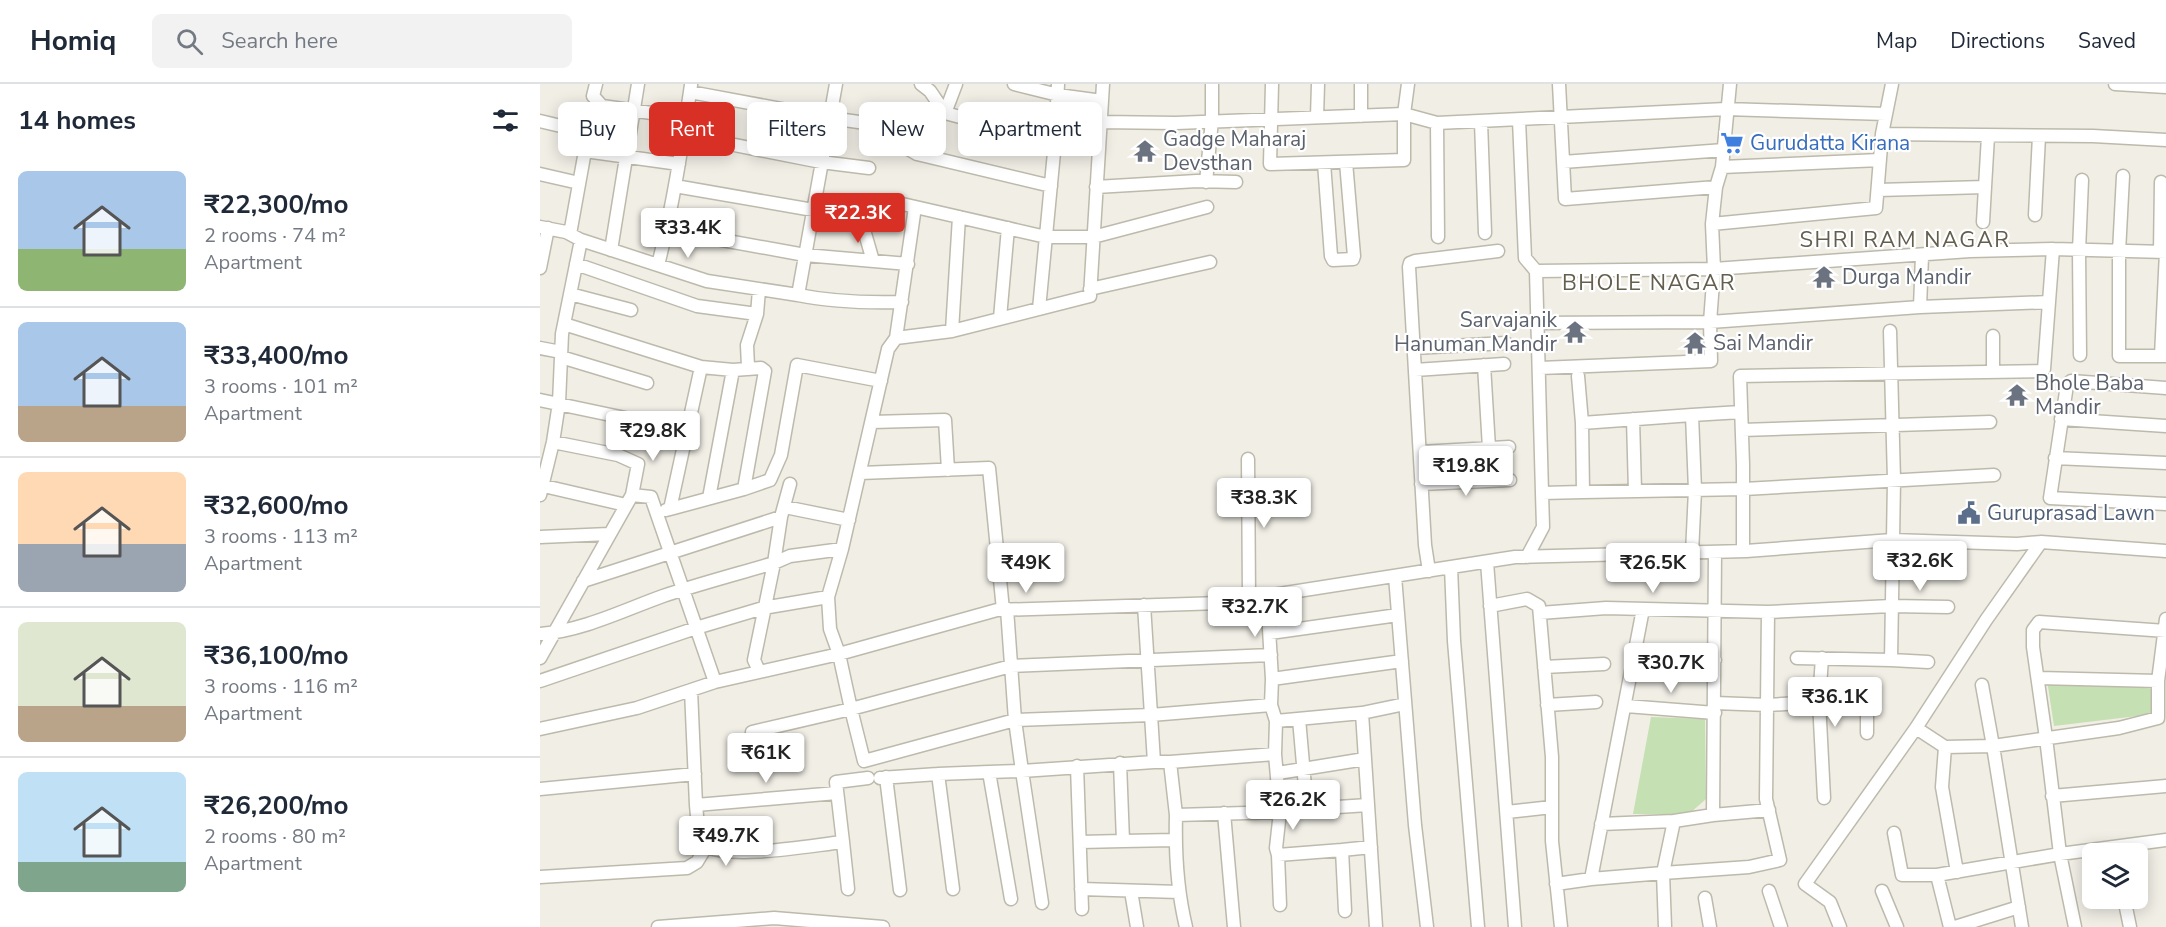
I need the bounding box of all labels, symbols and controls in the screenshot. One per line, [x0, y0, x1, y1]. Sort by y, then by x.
search box [152, 14, 572, 68]
text: Homiq [30, 22, 116, 60]
icon: search [173, 25, 206, 58]
text: Search here [221, 26, 338, 56]
text: Map [1876, 27, 1917, 55]
text: Directions [1950, 27, 2045, 55]
text: Saved [2078, 27, 2136, 55]
chip: Buy [558, 102, 637, 156]
chip: Rent [649, 102, 735, 156]
chip: Filters [747, 102, 847, 156]
chip: New [859, 102, 946, 156]
chip: Apartment [958, 102, 1102, 156]
text: 14 homes [18, 103, 136, 138]
icon: filters [489, 104, 522, 137]
place label: Gadge Maharaj Devsthan [1163, 125, 1306, 177]
place label: Gurudatta Kirana [1750, 129, 1910, 157]
supermarket icon: Gurudatta Kirana [1719, 130, 1745, 156]
temple icon: Gadge Maharaj Devsthan [1132, 138, 1158, 164]
text: ₹22,300/mo [204, 187, 348, 222]
pin: ₹22.3K [809, 193, 907, 244]
icon: home [66, 195, 138, 267]
text: ₹22.3K [825, 199, 891, 226]
pin: ₹33.4K [639, 208, 737, 259]
text: ₹33.4K [655, 214, 721, 241]
text: 2 rooms · 74 m² [204, 222, 346, 249]
district label: SHRI RAM NAGAR [1799, 225, 2011, 255]
text: Apartment [204, 249, 302, 276]
place label: Durga Mandir [1842, 263, 1972, 291]
temple icon: Durga Mandir [1811, 264, 1837, 290]
district label: BHOLE NAGAR [1562, 268, 1736, 298]
place label: Sarvajanik Hanuman Mandir [1394, 306, 1557, 358]
temple icon: Sarvajanik Hanuman Mandir [1562, 319, 1588, 345]
place label: Sai Mandir [1713, 329, 1813, 357]
temple icon: Sai Mandir [1682, 330, 1708, 356]
text: ₹33,400/mo [204, 338, 348, 373]
icon: home [66, 346, 138, 418]
place label: Bhole Baba Mandir [2035, 369, 2144, 421]
text: 3 rooms · 101 m² [204, 373, 358, 400]
temple icon: Bhole Baba Mandir [2004, 382, 2030, 408]
text: Apartment [204, 400, 302, 427]
pin: ₹29.8K [604, 411, 702, 462]
text: ₹29.8K [620, 417, 686, 444]
pin: ₹19.8K [1417, 446, 1515, 497]
text: ₹19.8K [1433, 452, 1499, 479]
pin: ₹38.3K [1215, 478, 1313, 529]
text: ₹38.3K [1231, 484, 1297, 511]
text: ₹32,600/mo [204, 488, 348, 523]
icon: home [66, 496, 138, 568]
place label: Guruprasad Lawn [1987, 499, 2155, 527]
public building icon: Guruprasad Lawn [1956, 500, 1982, 526]
text: 3 rooms · 113 m² [204, 523, 358, 550]
pin: ₹32.6K [1871, 541, 1969, 592]
pin: ₹49K [990, 543, 1062, 594]
pin: ₹26.5K [1604, 543, 1702, 594]
text: ₹32.6K [1887, 547, 1953, 574]
text: ₹49K [1001, 549, 1051, 576]
text: ₹26.5K [1620, 549, 1686, 576]
text: Apartment [204, 550, 302, 577]
pin: ₹32.7K [1206, 587, 1304, 638]
text: ₹32.7K [1222, 593, 1288, 620]
text: ₹36,100/mo [204, 638, 348, 673]
pin: ₹30.7K [1622, 643, 1720, 694]
icon: home [66, 646, 138, 718]
text: ₹30.7K [1638, 649, 1704, 676]
text: 3 rooms · 116 m² [204, 673, 358, 700]
pin: ₹36.1K [1786, 677, 1884, 728]
text: ₹36.1K [1802, 683, 1868, 710]
text: Apartment [204, 700, 302, 727]
pin: ₹61K [730, 733, 802, 784]
text: ₹61K [741, 739, 791, 766]
pin: ₹26.2K [1244, 780, 1342, 831]
text: ₹26.2K [1260, 786, 1326, 813]
text: ₹26,200/mo [204, 788, 348, 823]
icon: home [66, 796, 138, 868]
pin: ₹49.7K [677, 816, 775, 867]
text: ₹49.7K [693, 822, 759, 849]
text: 2 rooms · 80 m² [204, 823, 346, 850]
map controls [2082, 843, 2148, 909]
button: layers [2082, 843, 2148, 909]
text: Apartment [204, 850, 302, 877]

